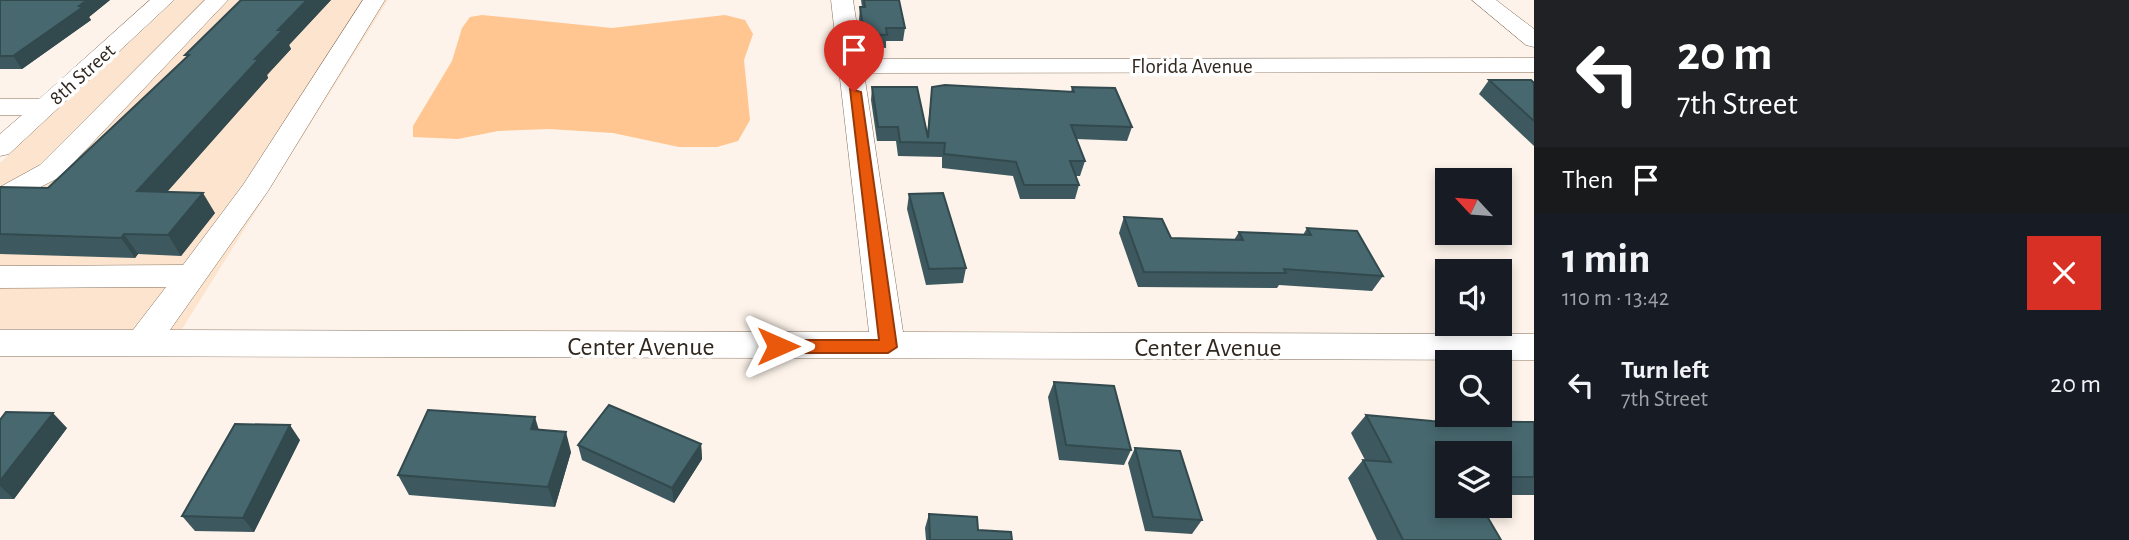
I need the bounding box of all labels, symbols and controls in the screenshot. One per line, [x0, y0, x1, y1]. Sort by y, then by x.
pin [824, 20, 884, 92]
icon: left [1562, 28, 1653, 119]
text: 20 m [1677, 30, 1773, 79]
icon: arrive [835, 31, 873, 69]
street label: 8th Street [45, 39, 119, 109]
street label: Florida Avenue [1131, 56, 1253, 77]
text: 7th Street [1677, 88, 1798, 120]
icon: arrive [1627, 161, 1665, 199]
text: Then [1562, 167, 1613, 193]
north arrow [1435, 168, 1512, 245]
map controls [1435, 168, 1512, 518]
button: close [2027, 236, 2101, 310]
text: 1 min [1562, 238, 1651, 280]
button: sound [1435, 259, 1512, 336]
text: 110 m · 13:42 [1562, 287, 1669, 310]
position arrow [741, 309, 815, 383]
street label: Center Avenue [568, 334, 714, 360]
street label: Center Avenue [1135, 335, 1281, 361]
button: search [1435, 350, 1512, 427]
text: Turn left [1621, 357, 1709, 383]
icon: left [1562, 366, 1600, 404]
text: 20 m [2050, 371, 2101, 397]
text: 7th Street [1621, 388, 1708, 411]
button: layers [1435, 441, 1512, 518]

